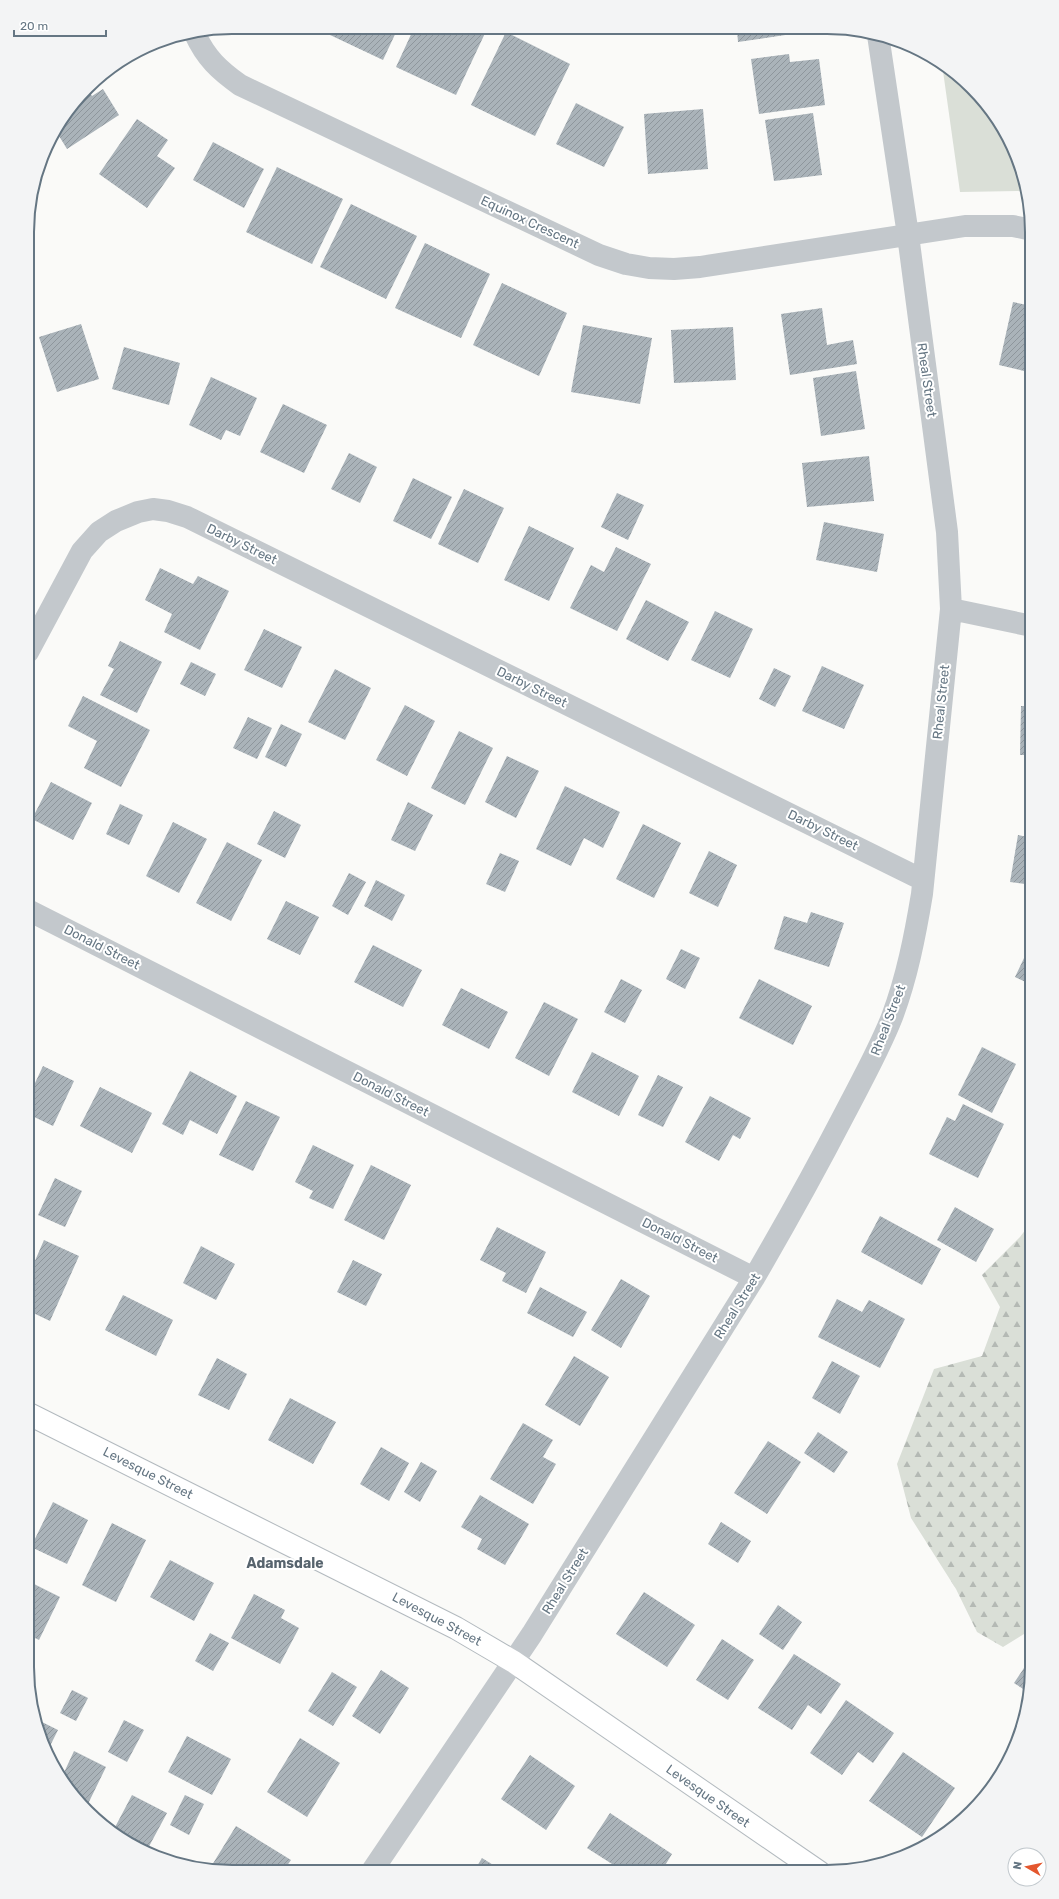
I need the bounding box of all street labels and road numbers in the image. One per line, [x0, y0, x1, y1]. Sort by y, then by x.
street label: Equinox Crescent [479, 193, 581, 251]
street label: Rheal Street [914, 342, 940, 418]
street label: Darby Street [204, 521, 280, 567]
street label: Darby Street [494, 664, 570, 710]
street label: Rheal Street [930, 664, 952, 740]
street label: Darby Street [785, 807, 861, 853]
street label: Donald Street [62, 921, 142, 973]
street label: Rheal Street [868, 982, 908, 1058]
street label: Donald Street [351, 1068, 431, 1120]
street label: Donald Street [640, 1214, 720, 1266]
street label: Rheal Street [711, 1270, 763, 1342]
street label: Levesque Street [101, 1444, 195, 1502]
street label: Rheal Street [539, 1545, 591, 1617]
street label: Levesque Street [390, 1589, 484, 1649]
street label: Levesque Street [663, 1762, 753, 1830]

